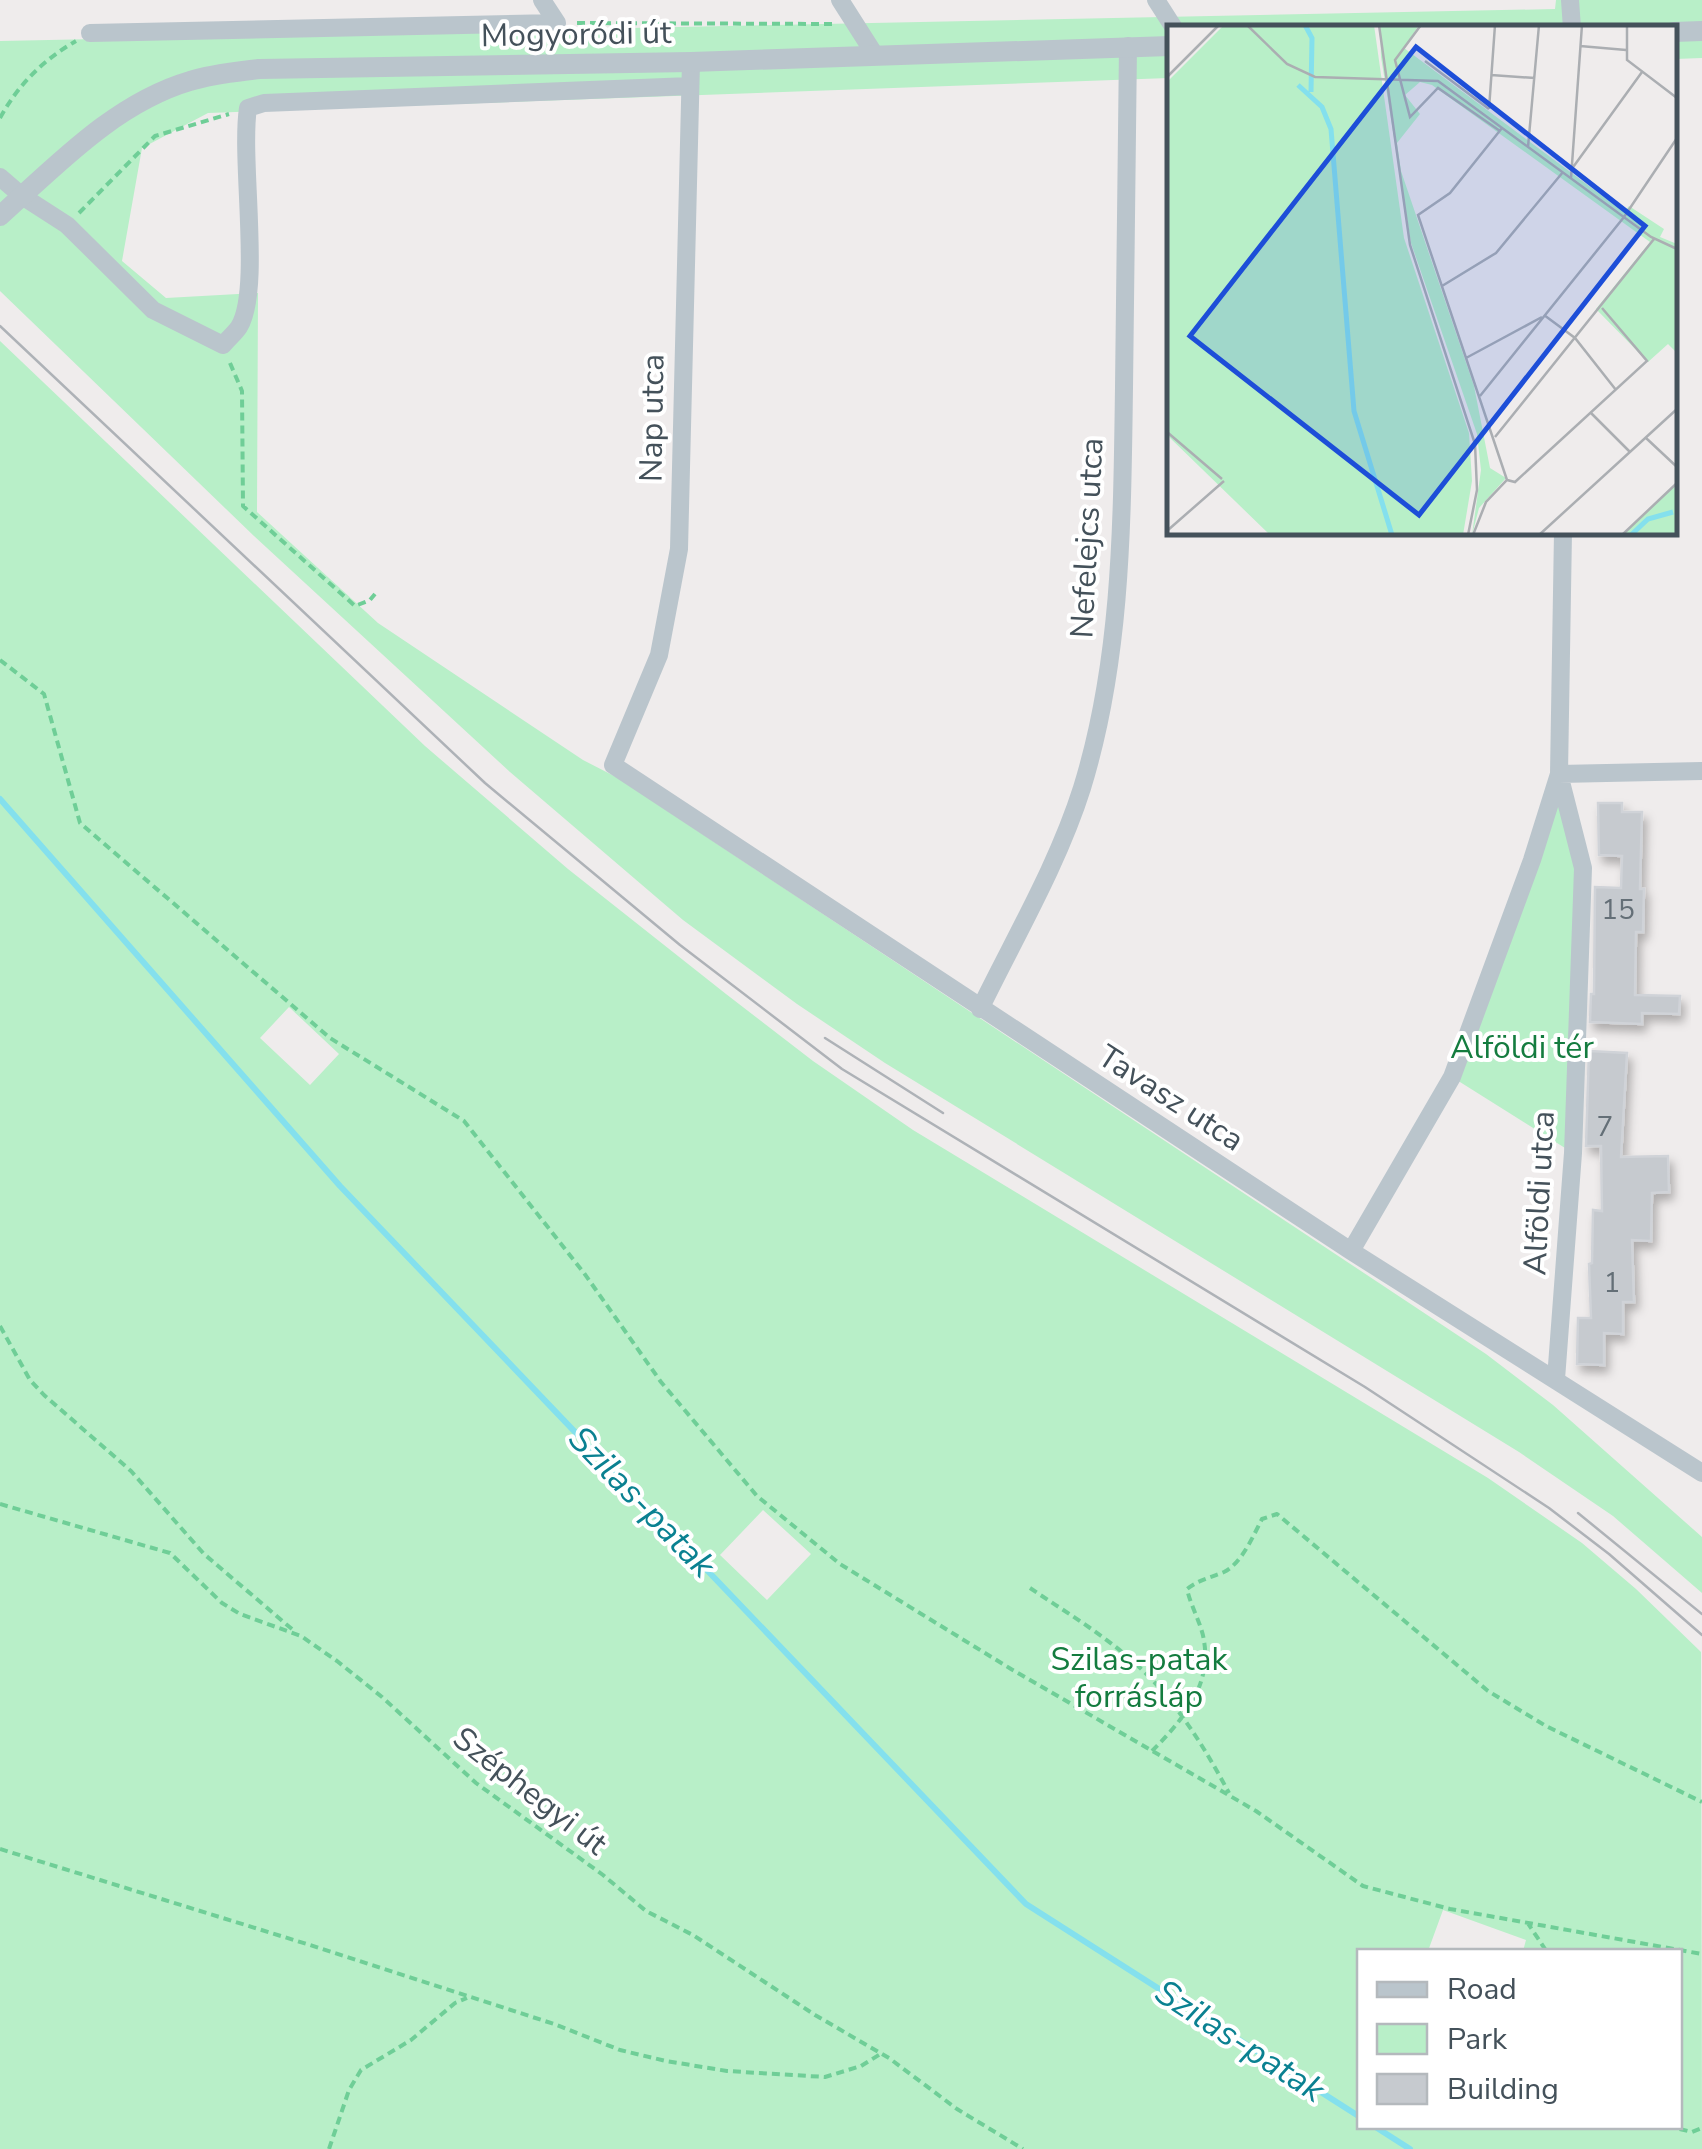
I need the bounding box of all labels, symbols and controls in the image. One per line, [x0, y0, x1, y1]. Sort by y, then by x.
street label: Mogyoródi út [480, 11, 672, 57]
inset map [1167, 25, 1677, 535]
street label: Nap utca [629, 354, 675, 482]
street label: Nefelejcs utca [1060, 437, 1114, 639]
house number: 15 [1601, 891, 1635, 929]
park label: Alföldi tér [1450, 1026, 1594, 1069]
street label: Tavasz utca [1090, 1035, 1252, 1161]
house number: 7 [1597, 1108, 1613, 1146]
street label: Alföldi utca [1513, 1110, 1565, 1276]
house number: 1 [1604, 1264, 1620, 1302]
water label: Szilas-patak [558, 1416, 727, 1589]
park label: Szilas-patak forrásláp [1050, 1638, 1229, 1718]
street label: Széphegyi út [444, 1717, 617, 1865]
legend [1357, 1949, 1682, 2129]
water label: Szilas-patak [1146, 1969, 1335, 2114]
text: Road [1447, 1969, 1517, 2010]
text: Park [1447, 2019, 1508, 2060]
text: Building [1447, 2069, 1559, 2110]

